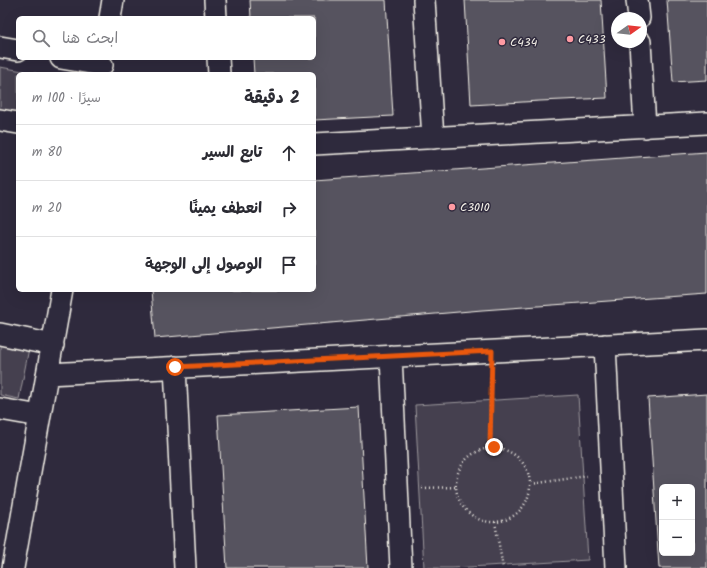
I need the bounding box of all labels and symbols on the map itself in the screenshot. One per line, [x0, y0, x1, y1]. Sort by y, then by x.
north arrow [611, 12, 647, 48]
place label: C433 [578, 30, 606, 49]
place label: C434 [510, 33, 538, 52]
marker: C433 [565, 34, 575, 44]
marker: C434 [497, 37, 507, 47]
place label: C3010 [460, 198, 490, 217]
marker: C3010 [447, 202, 457, 212]
route start [166, 358, 184, 376]
route end [485, 438, 503, 456]

